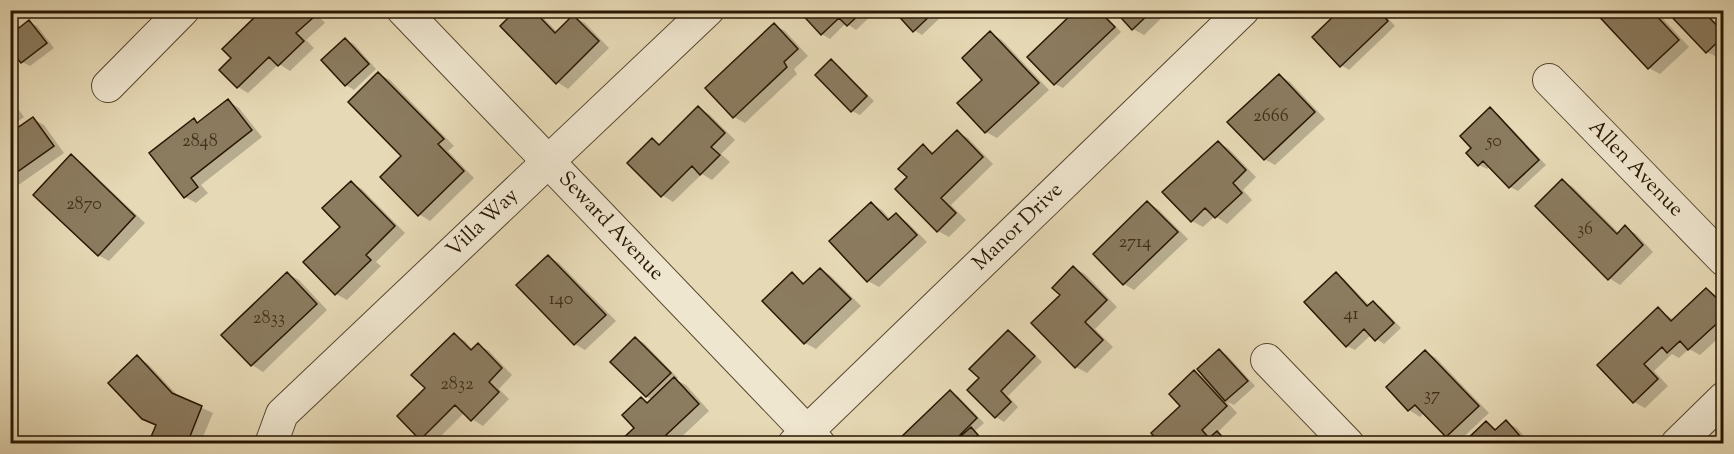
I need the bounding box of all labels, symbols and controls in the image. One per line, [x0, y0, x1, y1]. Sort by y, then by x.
house number: 2666 [1253, 104, 1289, 130]
street label: Allen Avenue [1581, 113, 1690, 224]
house number: 2848 [182, 129, 218, 155]
house number: 50 [1485, 129, 1502, 155]
street label: Seward Avenue [551, 165, 670, 288]
street label: Manor Drive [966, 176, 1070, 278]
street label: Villa Way [440, 181, 526, 265]
house number: 2870 [66, 192, 102, 218]
house number: 36 [1577, 217, 1593, 243]
house number: 2714 [1119, 230, 1151, 256]
house number: 140 [549, 287, 573, 313]
house number: 41 [1343, 302, 1359, 328]
house number: 2833 [253, 306, 285, 332]
house number: 2832 [440, 372, 474, 398]
house number: 37 [1424, 383, 1440, 409]

